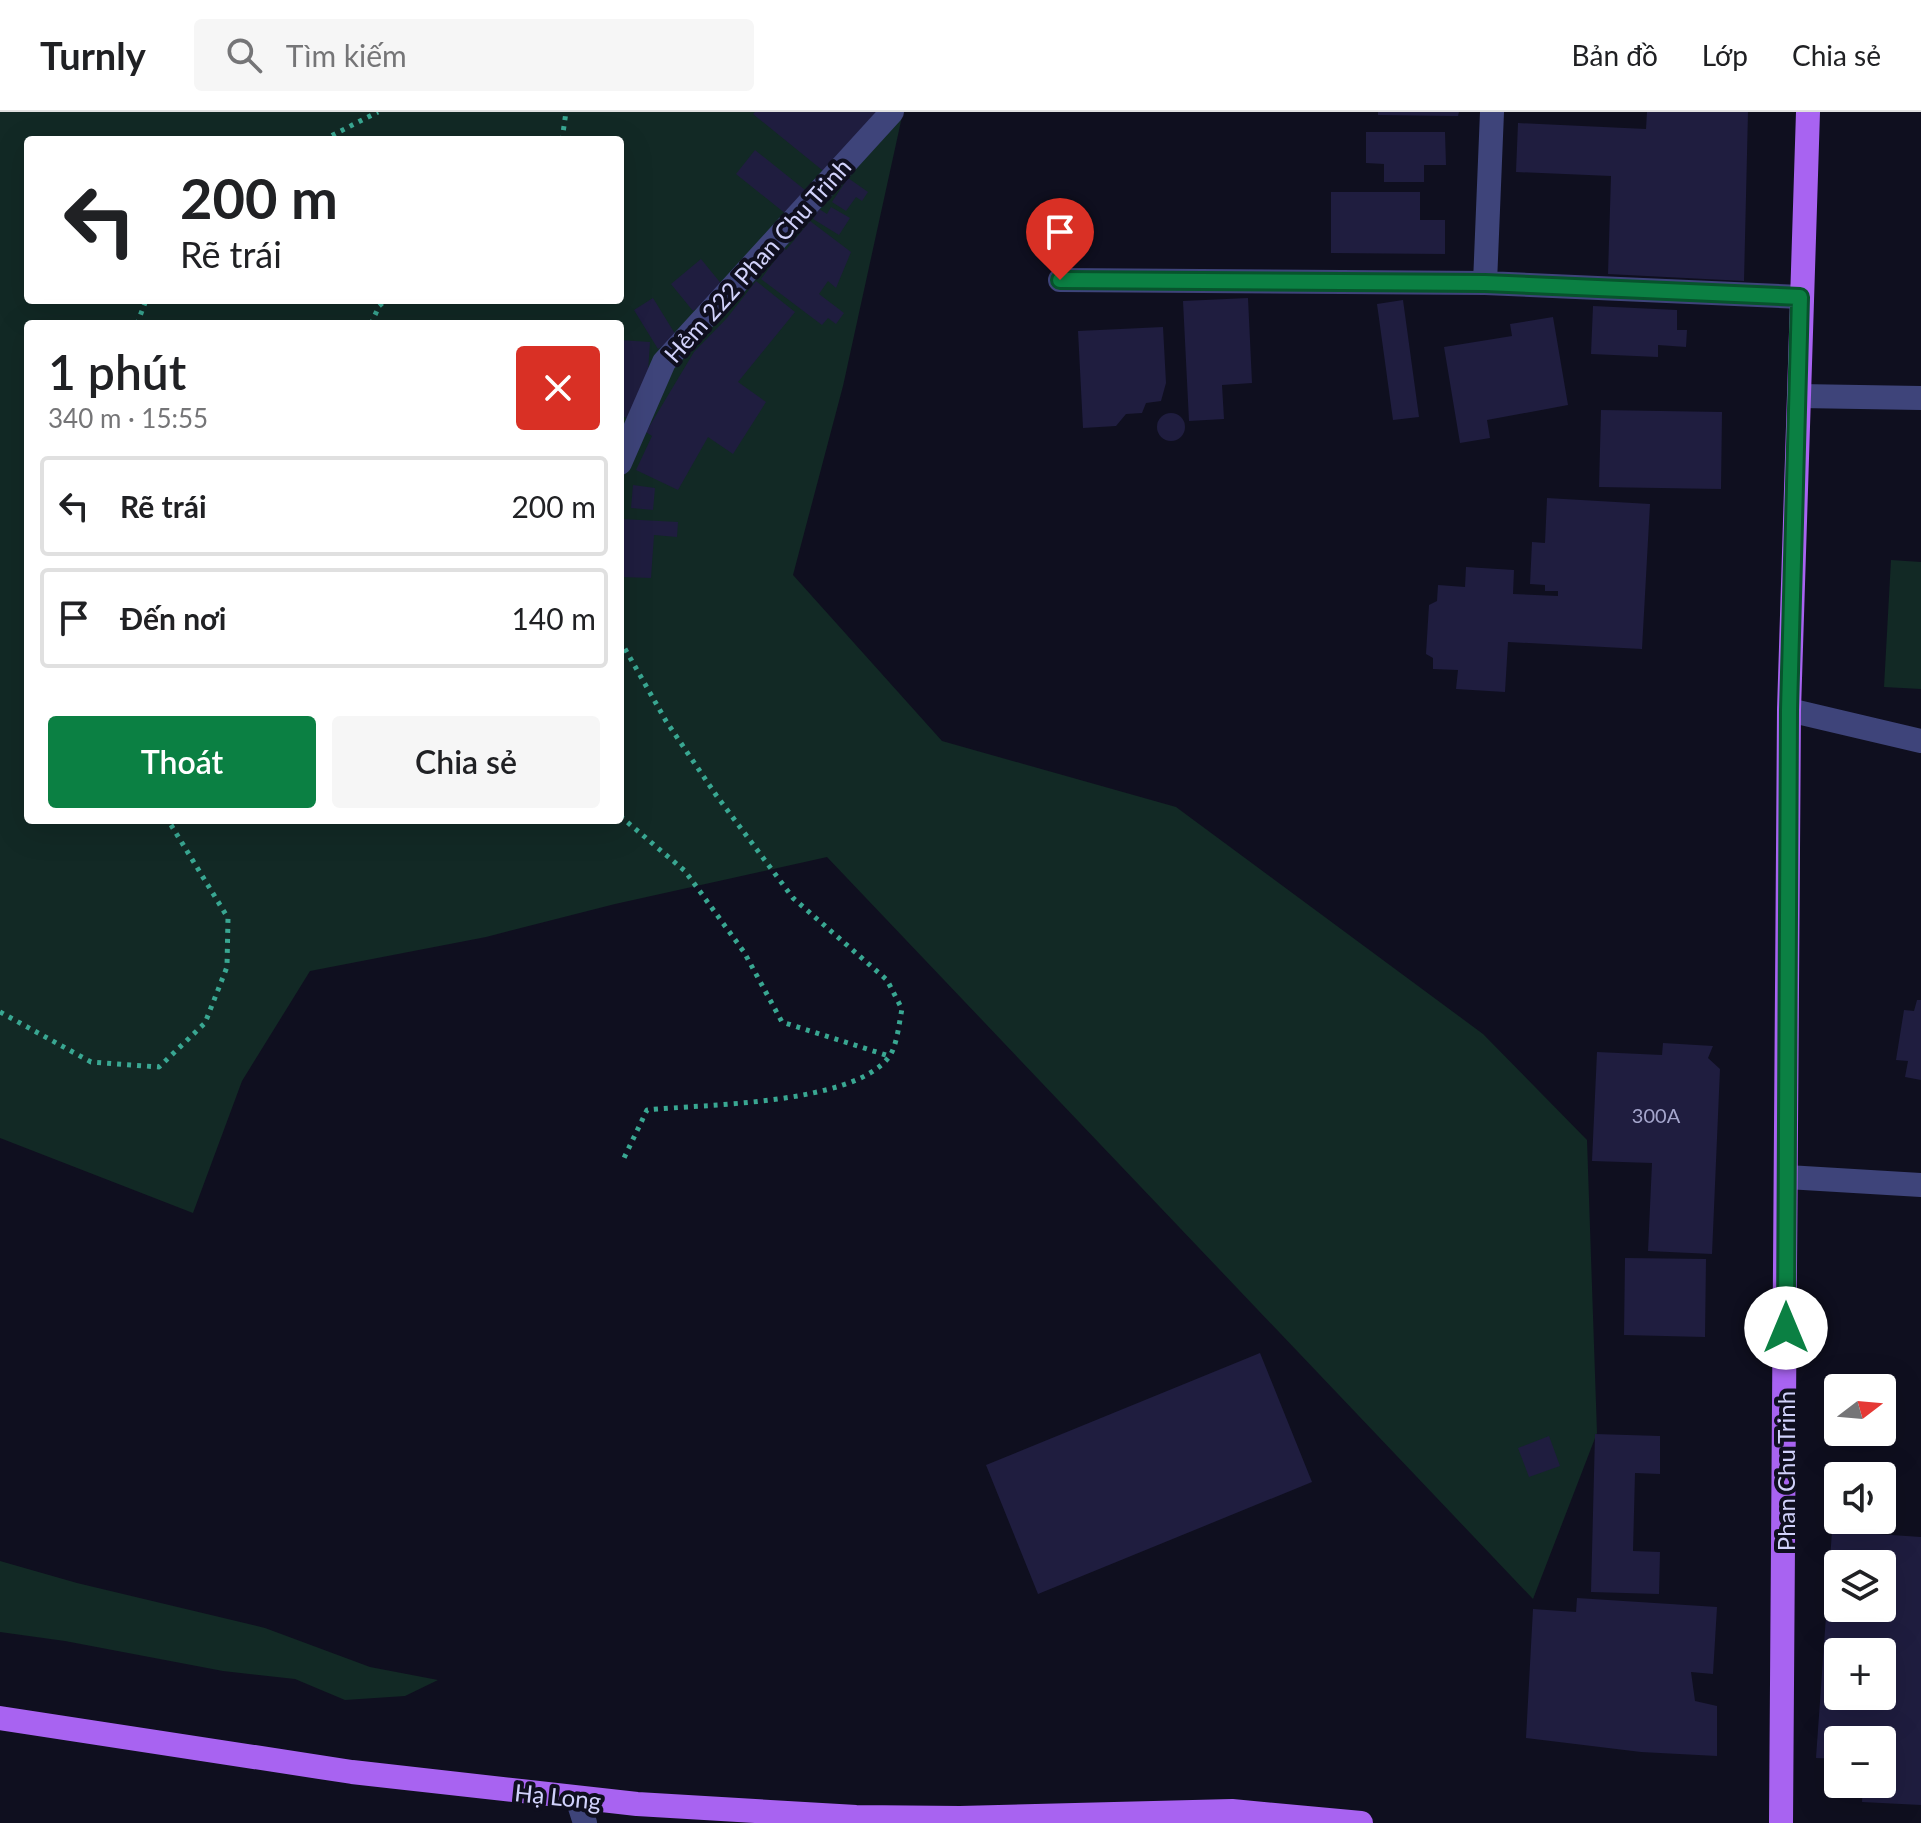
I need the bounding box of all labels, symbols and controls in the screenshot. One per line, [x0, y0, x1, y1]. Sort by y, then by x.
search box [194, 19, 754, 91]
text: Turnly [40, 32, 146, 78]
icon: search [222, 33, 266, 77]
text: Tìm kiếm [286, 37, 407, 73]
text: Bản đồ [1572, 38, 1658, 72]
text: Lớp [1702, 38, 1748, 72]
text: Chia sẻ [1792, 38, 1881, 72]
street label: Hẻm 222 Phan Chu Trinh [658, 152, 856, 368]
text: 200 m [180, 164, 338, 231]
icon: left [48, 168, 152, 272]
pin [1026, 198, 1094, 280]
icon: arrive [1038, 210, 1082, 254]
text: Rẽ trái [180, 232, 282, 276]
text: 1 phút [48, 343, 186, 400]
button: close [516, 346, 600, 430]
text: 340 m · 15:55 [48, 402, 208, 434]
icon: left [52, 484, 96, 528]
text: Rẽ trái [120, 488, 207, 524]
text: 200 m [511, 488, 596, 524]
icon: arrive [52, 596, 96, 640]
text: Đến nơi [120, 600, 226, 636]
text: 140 m [511, 600, 596, 636]
button: Thoát [48, 716, 316, 808]
button: Chia sẻ [332, 716, 600, 808]
house number: 300A [1632, 1103, 1681, 1127]
position arrow [1744, 1286, 1828, 1370]
north arrow [1824, 1374, 1896, 1446]
map controls [1824, 1374, 1896, 1798]
street label: Phan Chu Trinh [1771, 1391, 1800, 1551]
button: sound [1824, 1462, 1896, 1534]
button: layers [1824, 1550, 1896, 1622]
button: + [1824, 1638, 1896, 1710]
button: − [1824, 1726, 1896, 1798]
street label: Hạ Long [513, 1777, 603, 1815]

